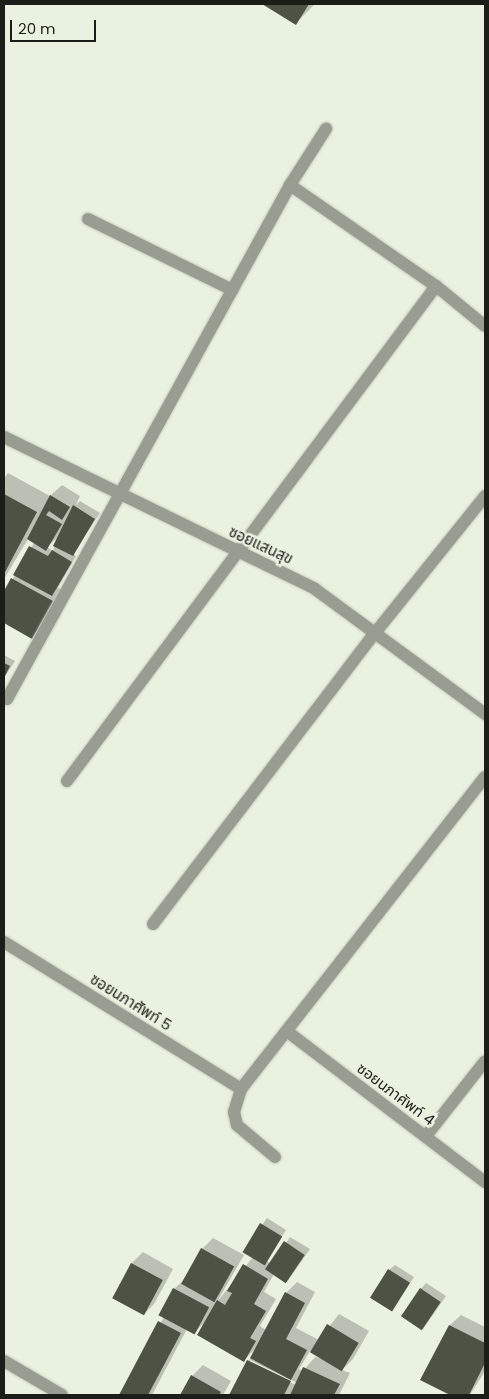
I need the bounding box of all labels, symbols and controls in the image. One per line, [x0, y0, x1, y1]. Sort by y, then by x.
scale bar [12, 10, 99, 42]
text: 20 m [18, 18, 56, 39]
street label: ซอยแสนสุข [226, 522, 296, 568]
street label: ซอยนภาศัพท์ 5 [87, 970, 175, 1034]
street label: ซอยนภาศัพท์ 4 [354, 1059, 438, 1129]

